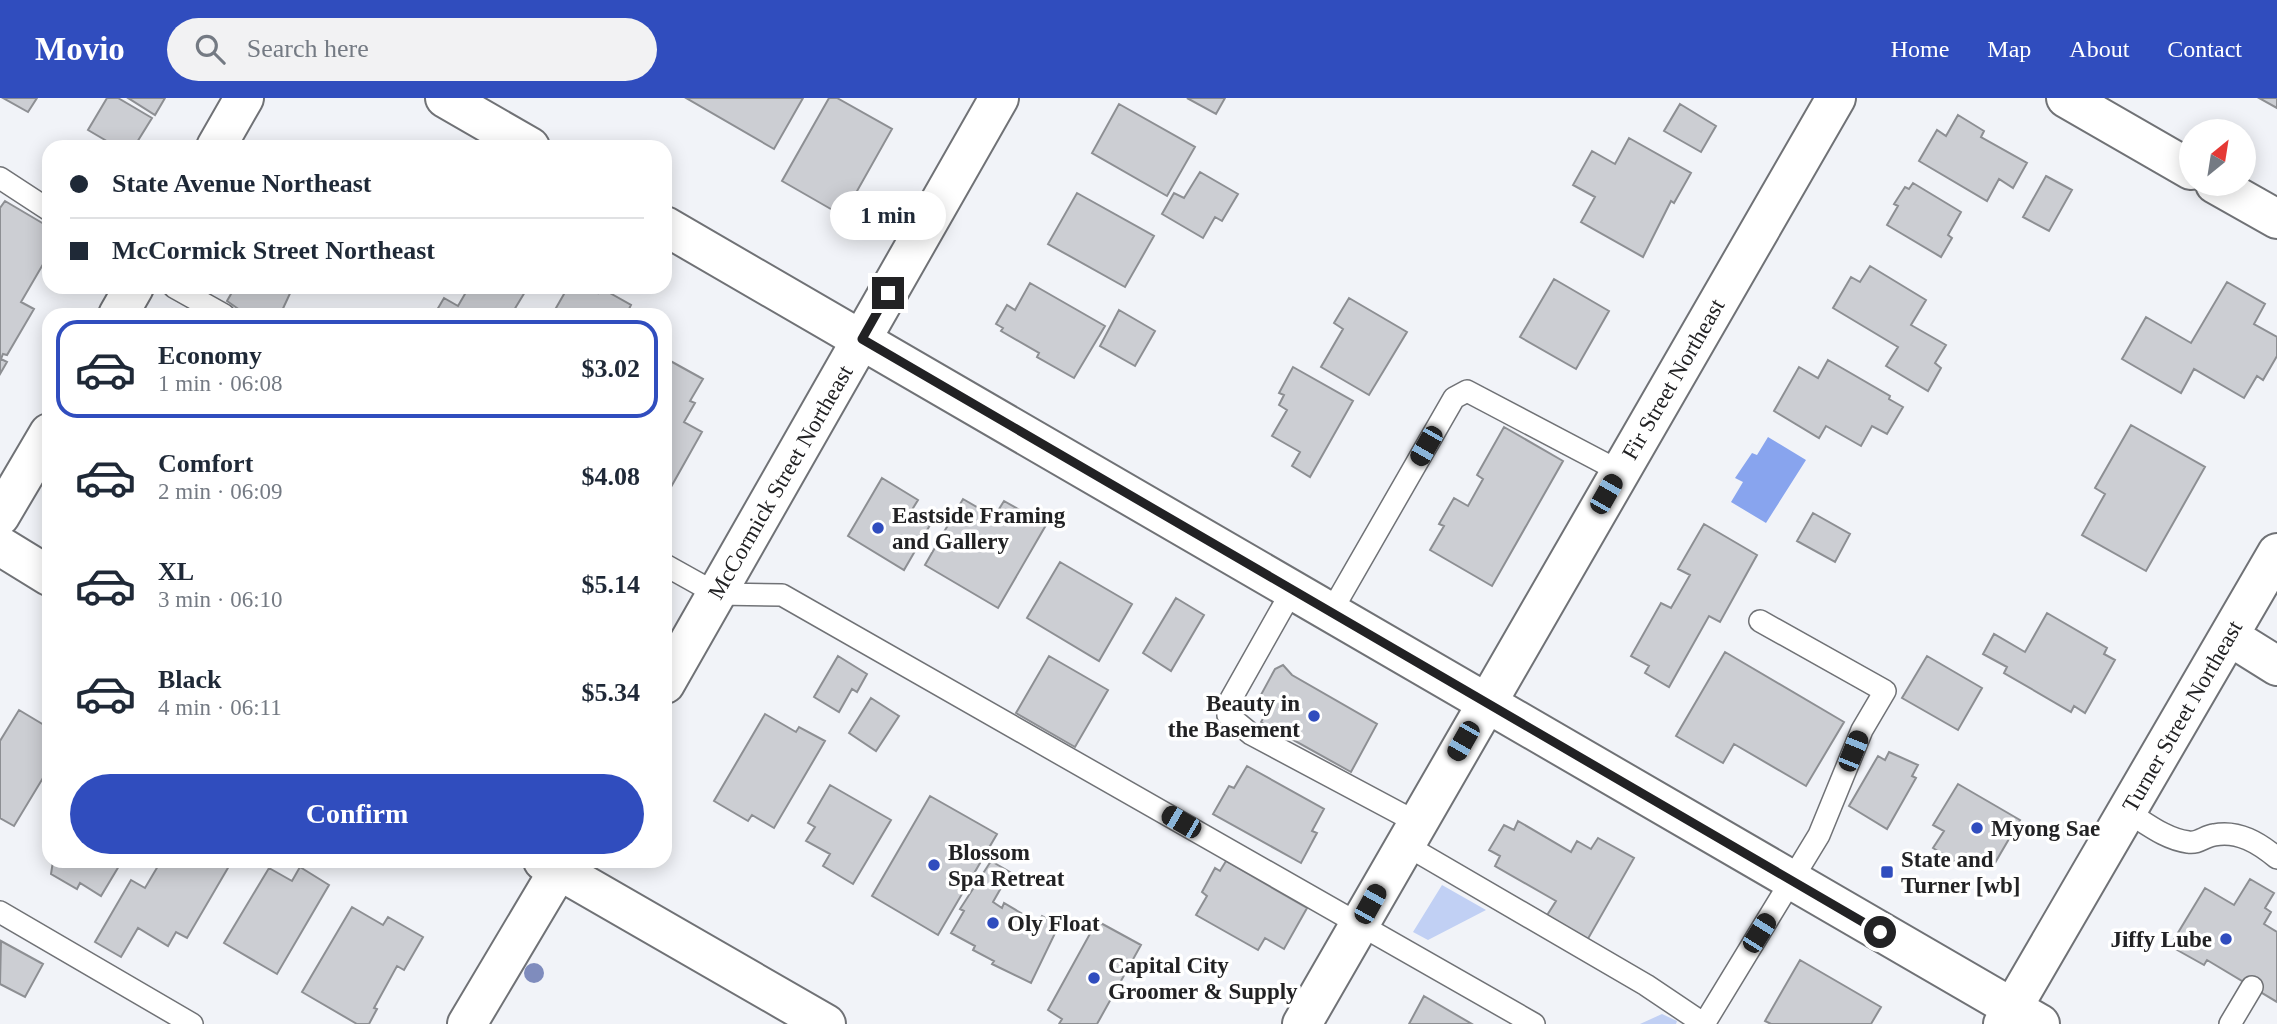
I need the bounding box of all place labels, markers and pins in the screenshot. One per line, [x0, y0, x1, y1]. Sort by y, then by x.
place label: Eastside Framing and Gallery [892, 503, 1066, 554]
marker: Eastside Framing and Gallery [870, 520, 886, 536]
place label: Beauty in the Basement [1168, 691, 1300, 742]
marker: Beauty in the Basement [1306, 708, 1322, 724]
place label: Myong Sae [1991, 816, 2100, 841]
marker: Myong Sae [1969, 820, 1985, 836]
place label: Blossom Spa Retreat [948, 840, 1065, 891]
place label: State and Turner [wb] [1901, 847, 2021, 898]
marker: Blossom Spa Retreat [926, 857, 942, 873]
marker: State and Turner [wb] [1879, 864, 1895, 880]
place label: Oly Float [1007, 911, 1100, 936]
marker: Oly Float [985, 915, 1001, 931]
place label: Jiffy Lube [2110, 927, 2212, 952]
marker: Jiffy Lube [2218, 931, 2234, 947]
place label: Capital City Groomer & Supply [1108, 953, 1298, 1004]
marker: Capital City Groomer & Supply [1086, 970, 1102, 986]

